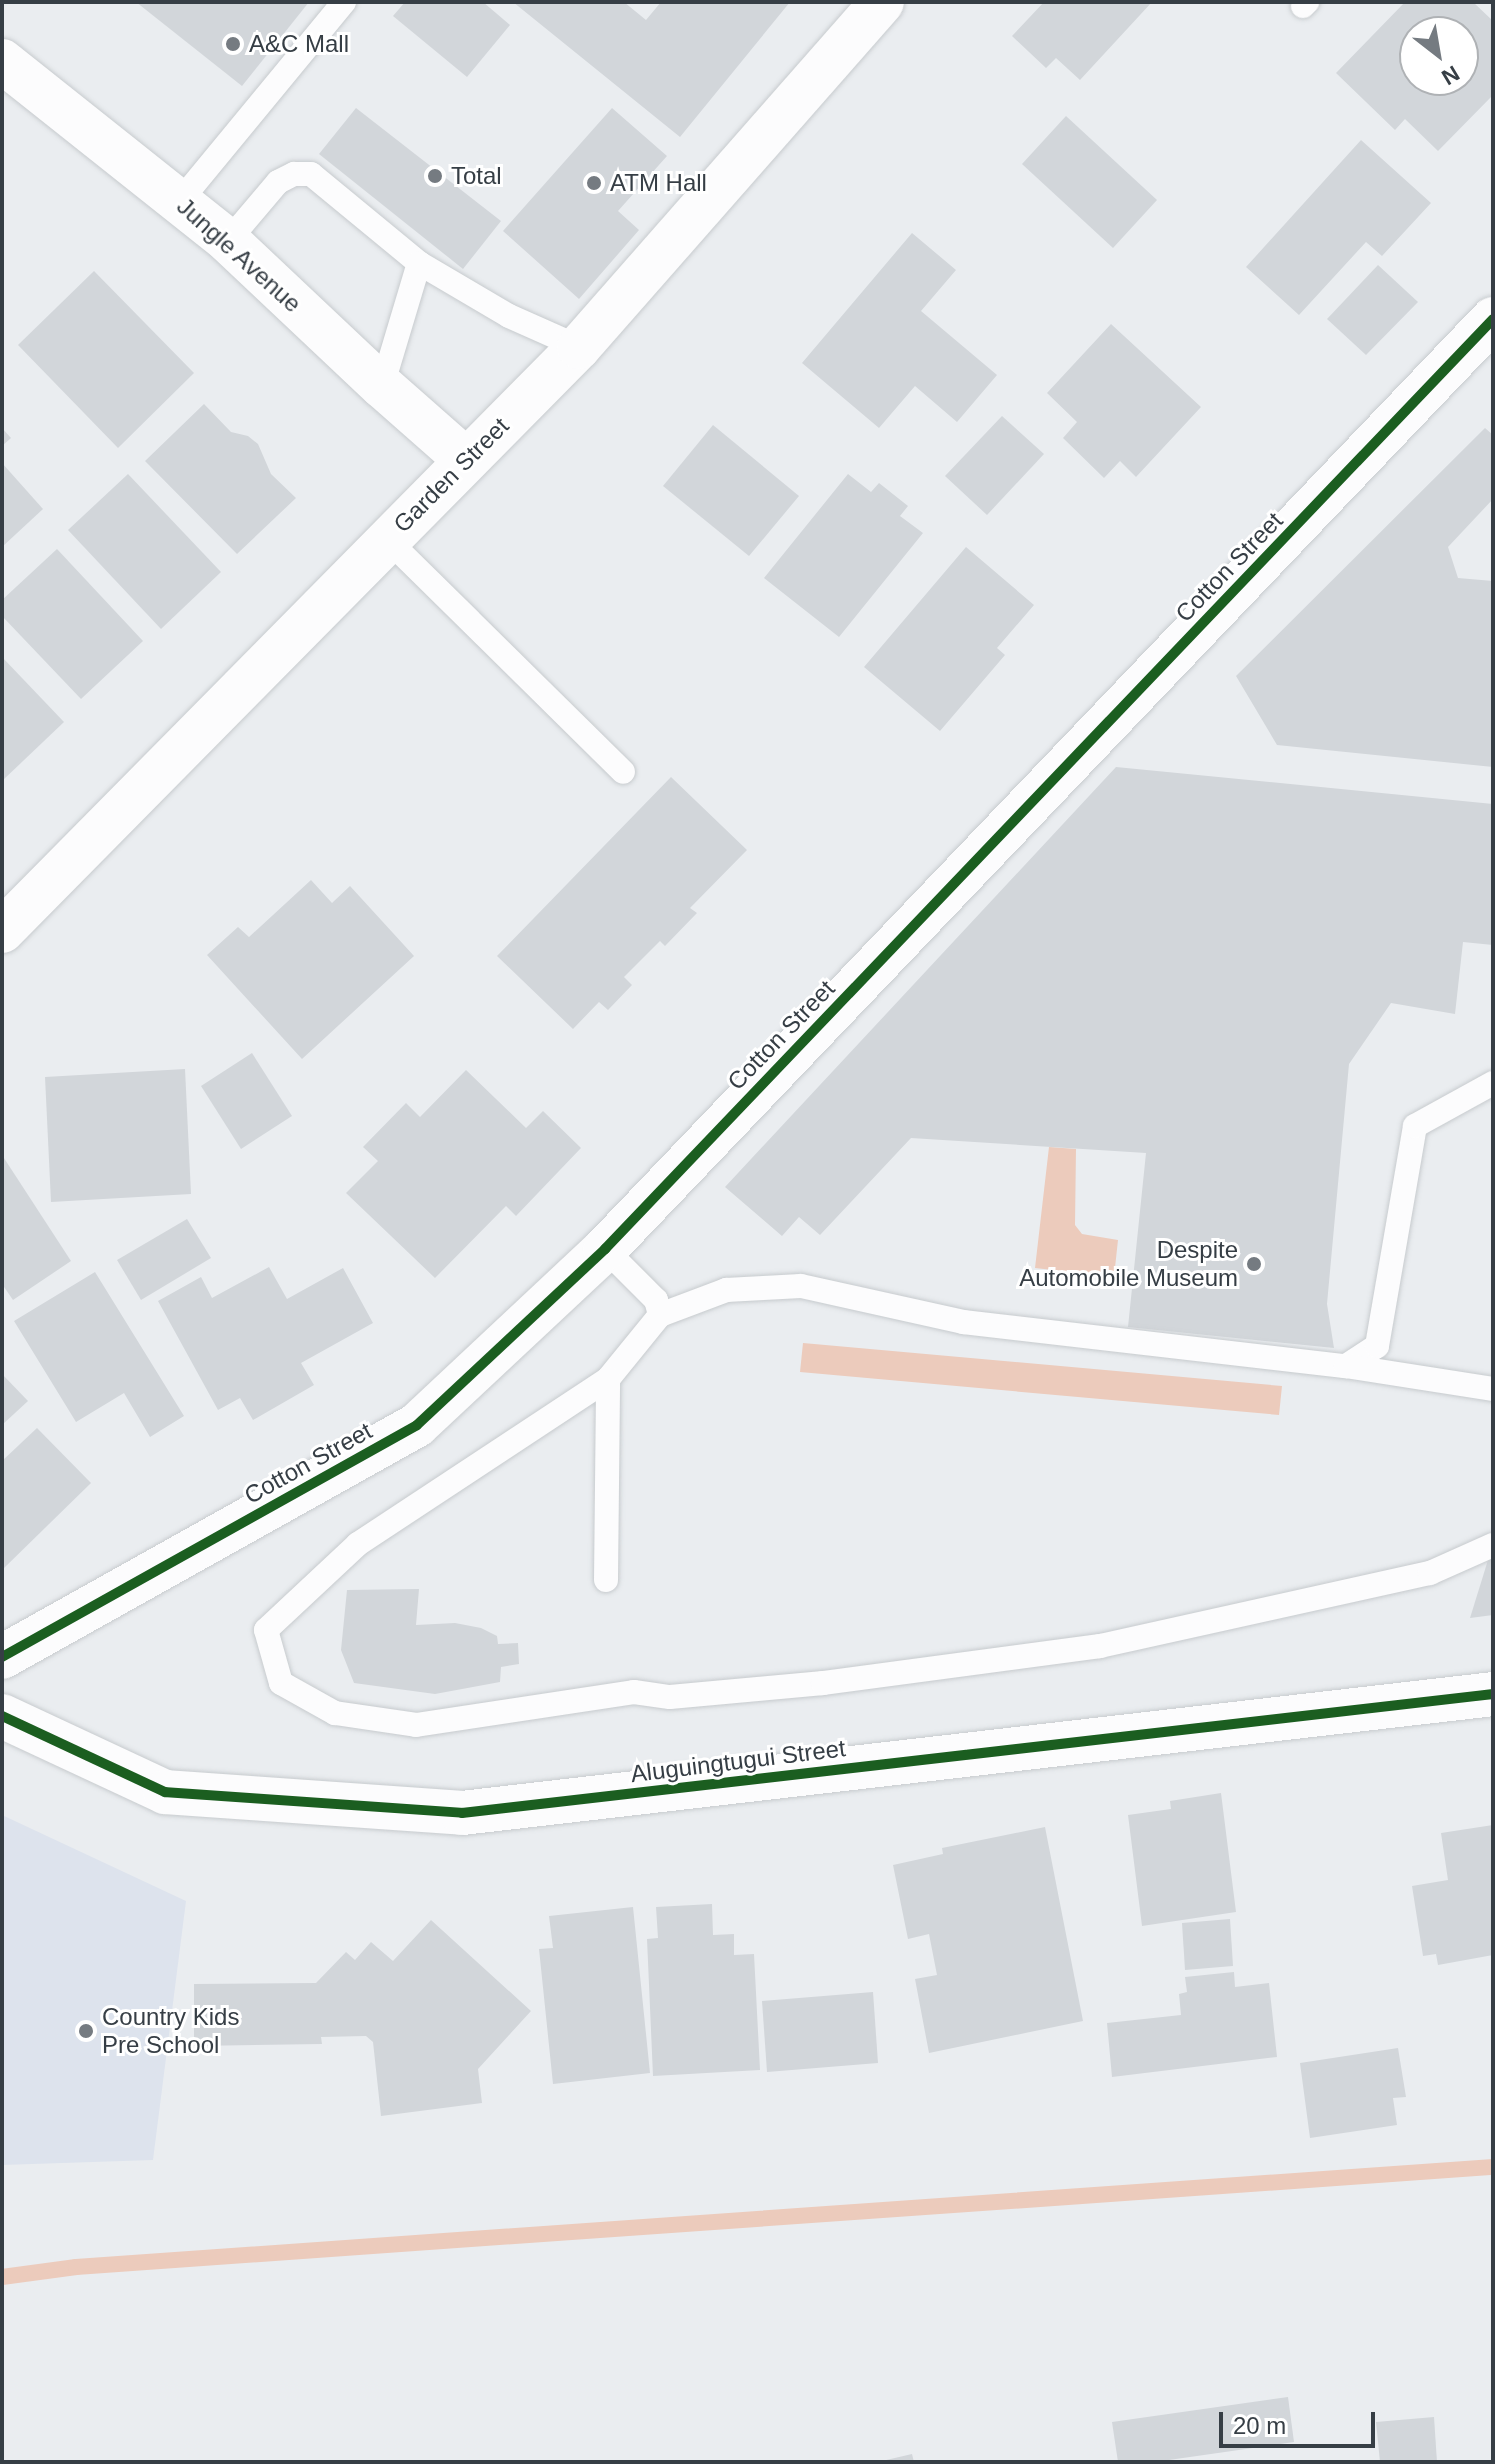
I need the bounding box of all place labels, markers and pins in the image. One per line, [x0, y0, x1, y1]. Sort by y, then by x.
place label: A&C Mall [249, 30, 349, 58]
marker: A&C Mall [224, 35, 242, 53]
place label: Total [451, 162, 502, 190]
marker: Total [426, 167, 444, 185]
place label: ATM Hall [610, 169, 707, 197]
marker: ATM Hall [585, 174, 603, 192]
place label: Despite Automobile Museum [1019, 1236, 1238, 1292]
marker: Despite Automobile Museum [1245, 1255, 1263, 1273]
place label: Country Kids Pre School [102, 2003, 239, 2059]
marker: Country Kids Pre School [77, 2022, 95, 2040]

